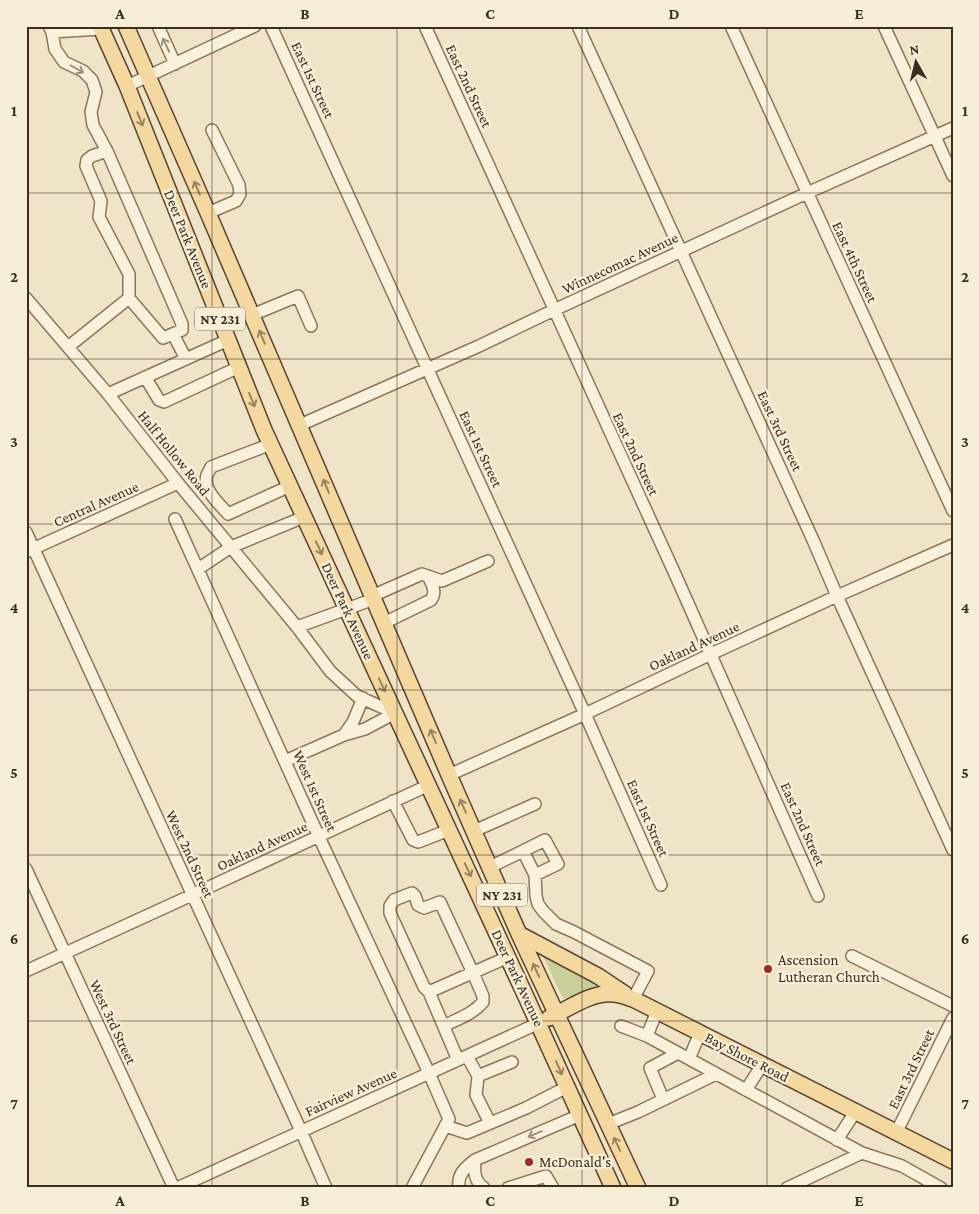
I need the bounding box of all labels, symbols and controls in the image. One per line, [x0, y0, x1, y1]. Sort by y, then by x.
text: A [114, 5, 125, 22]
text: B [300, 5, 310, 22]
text: C [485, 5, 495, 22]
text: D [668, 5, 680, 22]
text: E [854, 5, 864, 22]
one-way arrow [161, 38, 171, 53]
north arrow [892, 38, 942, 88]
street label: East 1st Street [288, 39, 338, 122]
text: N [908, 40, 920, 58]
street label: East 2nd Street [443, 42, 496, 131]
one-way arrow [70, 64, 85, 74]
text: 1 [11, 102, 17, 119]
text: 1 [962, 102, 968, 119]
one-way arrow [136, 111, 145, 126]
one-way arrow [192, 181, 202, 196]
street label: Deer Park Avenue [161, 187, 215, 291]
street label: East 4th Street [829, 219, 881, 306]
street label: Winnecomac Avenue [560, 229, 681, 297]
text: 2 [10, 268, 18, 285]
text: 2 [961, 268, 969, 285]
road number: NY 231 [195, 308, 245, 330]
one-way arrow [256, 330, 266, 345]
street label: East 3rd Street [754, 388, 806, 475]
one-way arrow [248, 392, 257, 407]
street label: Half Hollow Road [135, 407, 213, 499]
street label: East 1st Street [456, 408, 506, 491]
street label: East 2nd Street [610, 410, 663, 499]
text: 3 [10, 433, 18, 450]
text: 3 [961, 433, 969, 450]
street label: Central Avenue [51, 478, 141, 530]
one-way arrow [320, 479, 330, 494]
one-way arrow [314, 540, 324, 555]
street label: Deer Park Avenue [319, 560, 378, 662]
text: 4 [10, 599, 19, 616]
text: 4 [961, 599, 970, 616]
street label: Oakland Avenue [646, 618, 742, 674]
one-way arrow [378, 677, 387, 692]
one-way arrow [427, 729, 437, 744]
street label: West 1st Street [290, 748, 340, 835]
text: 5 [10, 764, 18, 781]
text: 5 [961, 764, 969, 781]
street label: East 1st Street [624, 777, 673, 860]
street label: East 2nd Street [777, 780, 829, 869]
one-way arrow [457, 799, 467, 814]
street label: West 2nd Street [163, 808, 218, 901]
street label: Oakland Avenue [214, 818, 310, 874]
one-way arrow [464, 862, 473, 877]
road number: NY 231 [477, 884, 527, 906]
street label: Deer Park Avenue [489, 927, 548, 1029]
text: 6 [10, 930, 18, 947]
text: 6 [961, 930, 969, 947]
place label: Ascension Lutheran Church [778, 952, 880, 985]
one-way arrow [531, 963, 541, 978]
marker: Ascension Lutheran Church [762, 963, 774, 975]
street label: West 3rd Street [86, 977, 140, 1068]
street label: East 3rd Street [885, 1026, 938, 1111]
street label: Bay Shore Road [702, 1029, 792, 1086]
one-way arrow [554, 1060, 564, 1075]
street label: Fairview Avenue [303, 1064, 400, 1119]
text: 7 [10, 1095, 18, 1112]
text: 7 [961, 1095, 969, 1112]
one-way arrow [528, 1130, 543, 1140]
one-way arrow [612, 1137, 621, 1152]
place label: McDonald's [539, 1154, 611, 1170]
marker: McDonald's [523, 1156, 535, 1168]
text: A [114, 1192, 125, 1209]
text: B [300, 1192, 310, 1209]
text: C [485, 1192, 495, 1209]
text: D [668, 1192, 680, 1209]
text: E [854, 1192, 864, 1209]

